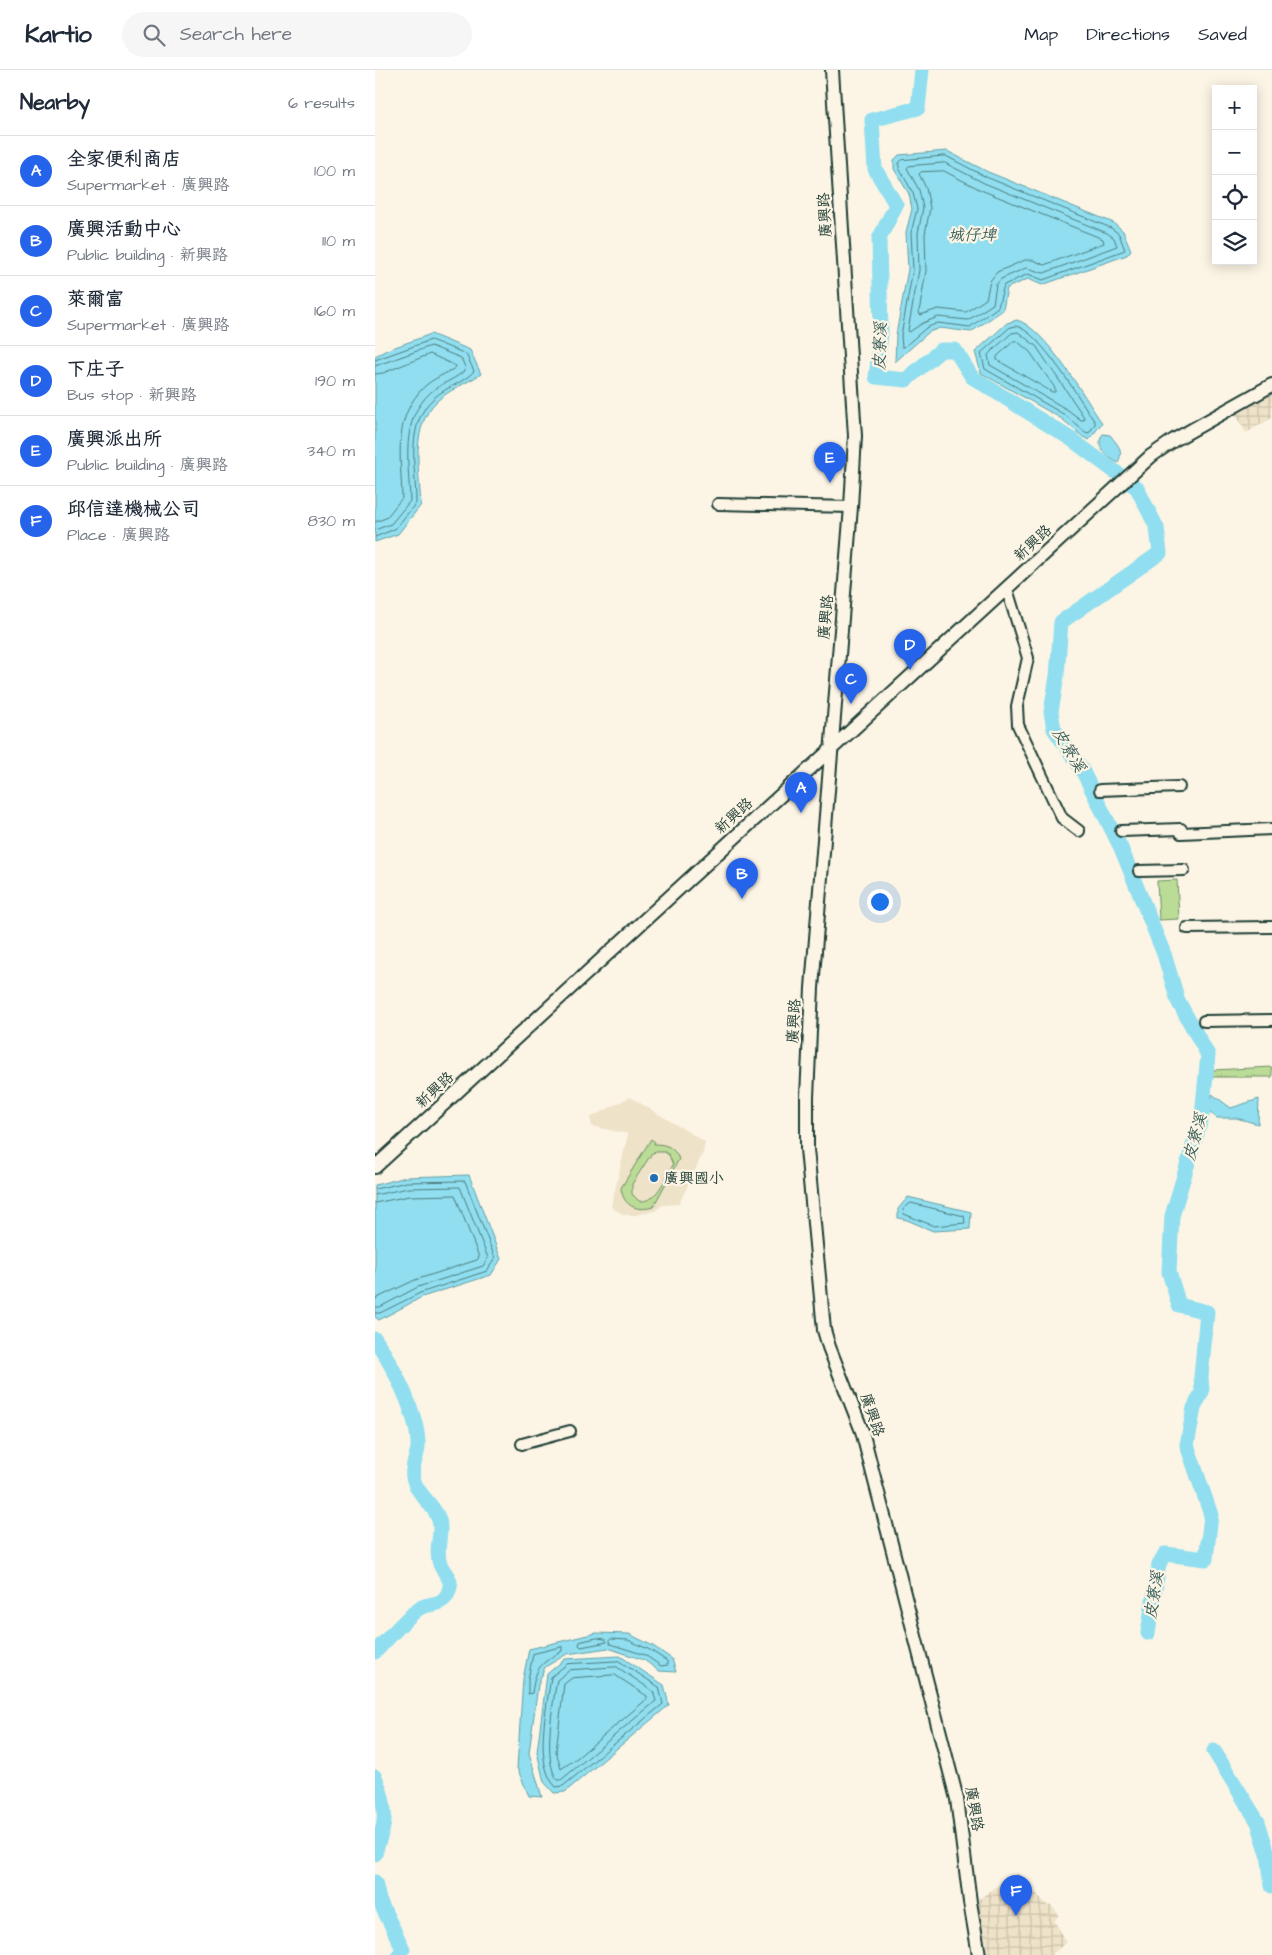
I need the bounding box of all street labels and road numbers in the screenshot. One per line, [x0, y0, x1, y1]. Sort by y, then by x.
street label: 廣興路 [813, 192, 837, 238]
street label: 新興路 [1009, 520, 1057, 566]
street label: 廣興路 [814, 594, 838, 640]
street label: 新興路 [710, 793, 758, 839]
street label: 廣興路 [782, 998, 806, 1044]
street label: 新興路 [411, 1067, 459, 1113]
street label: 廣興路 [855, 1390, 889, 1440]
street label: 廣興路 [960, 1785, 988, 1833]

